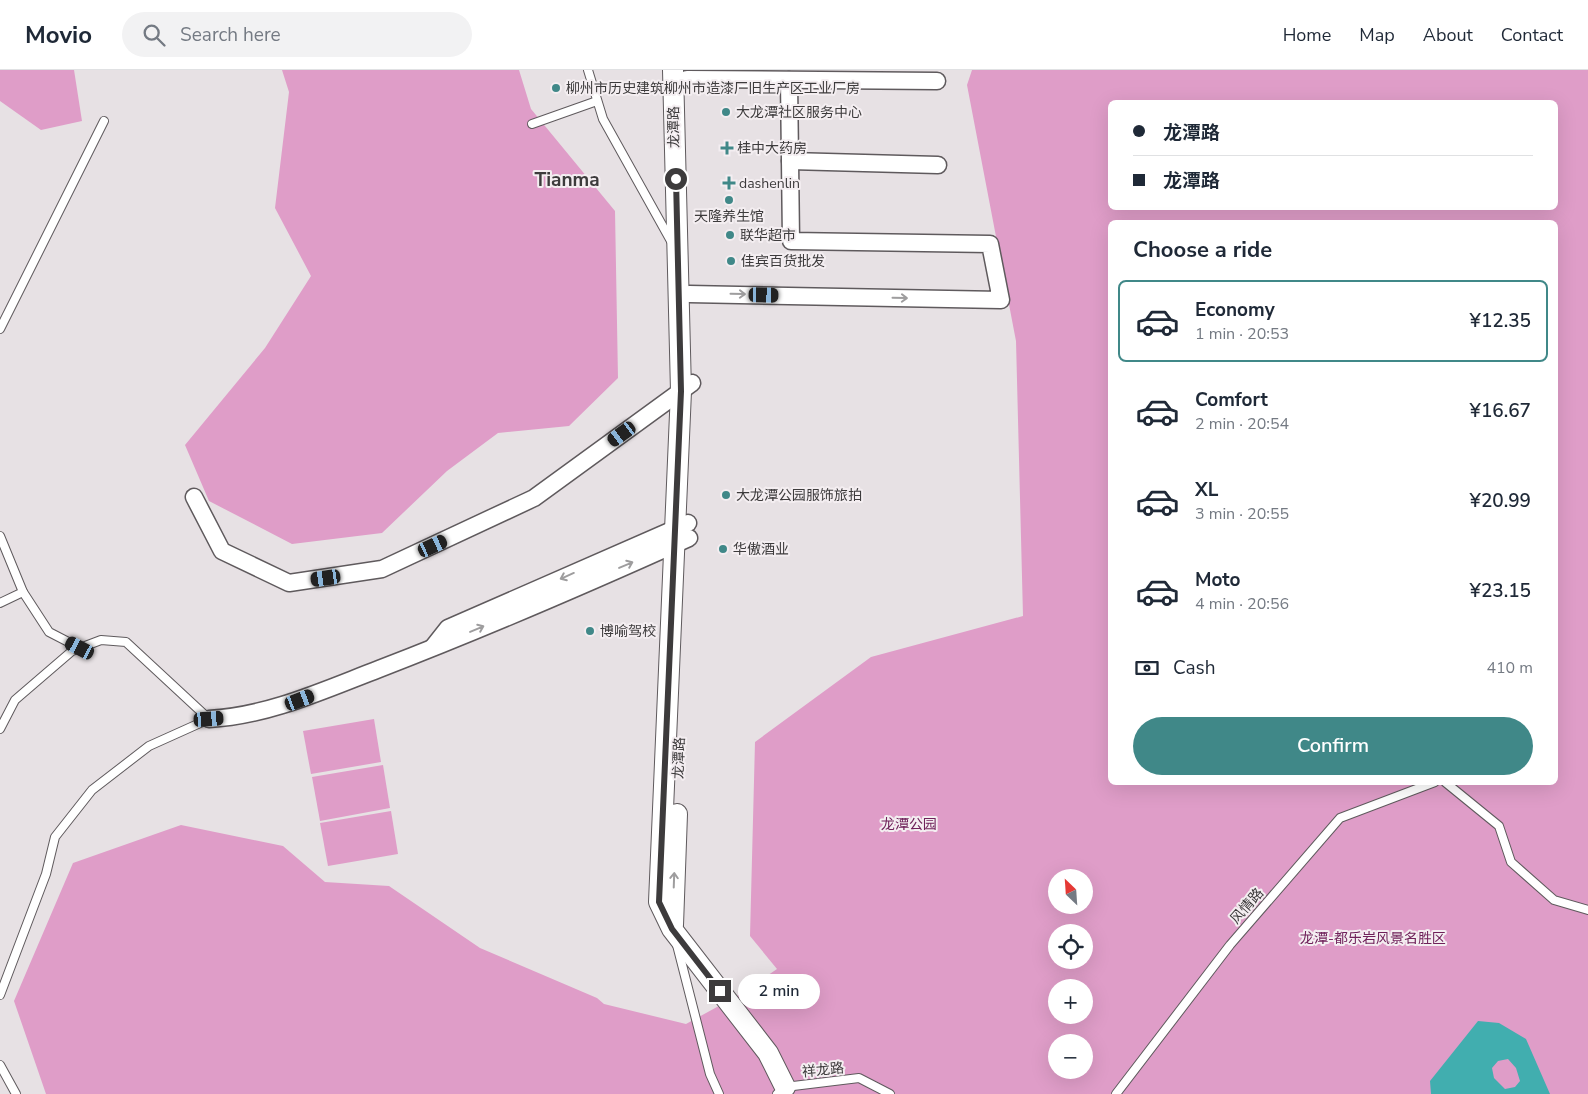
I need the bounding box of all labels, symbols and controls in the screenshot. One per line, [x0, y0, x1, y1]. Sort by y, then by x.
search box [122, 12, 472, 57]
text: Movio [25, 19, 92, 51]
icon: search [140, 21, 168, 49]
text: Search here [180, 22, 281, 48]
text: Home [1283, 23, 1331, 47]
text: Map [1359, 23, 1395, 47]
text: About [1423, 23, 1473, 47]
text: Contact [1501, 23, 1563, 47]
place label: 柳州市历史建筑柳州市造漆厂旧生产区工业厂房 [566, 79, 860, 98]
marker: 柳州市历史建筑柳州市造漆厂旧生产区工业厂房 [550, 82, 562, 94]
place label: 大龙潭社区服务中心 [736, 103, 862, 122]
street label: 龙潭路 [664, 106, 684, 148]
marker: 大龙潭社区服务中心 [720, 106, 732, 118]
text: 龙潭路 [1163, 120, 1220, 146]
place label: 桂中大药房 [737, 139, 807, 158]
marker: 桂中大药房 [721, 142, 733, 154]
district label: Tianma [534, 167, 600, 193]
route start [665, 168, 687, 190]
text: 龙潭路 [1163, 168, 1220, 194]
place label: dashenlin [739, 174, 800, 193]
marker: dashenlin [723, 177, 735, 189]
marker: 天隆养生馆 [723, 194, 735, 206]
place label: 天隆养生馆 [694, 207, 764, 226]
place label: 联华超市 [740, 226, 796, 245]
marker: 联华超市 [724, 229, 736, 241]
text: Choose a ride [1133, 235, 1272, 265]
place label: 佳宾百货批发 [741, 252, 825, 271]
marker: 佳宾百货批发 [725, 255, 737, 267]
car [748, 287, 779, 303]
one-way arrow [730, 290, 746, 299]
one-way arrow [892, 293, 908, 303]
text: Economy [1195, 297, 1275, 323]
icon: car [1135, 299, 1180, 344]
text: ¥12.35 [1469, 308, 1531, 334]
text: 1 min · 20:53 [1195, 323, 1289, 345]
text: Comfort [1195, 387, 1268, 413]
icon: car [1135, 389, 1180, 434]
text: ¥16.67 [1469, 398, 1531, 424]
text: 2 min · 20:54 [1195, 413, 1289, 435]
car [605, 419, 638, 449]
text: XL [1195, 477, 1218, 503]
icon: car [1135, 479, 1180, 524]
place label: 大龙潭公园服饰旅拍 [736, 486, 862, 505]
text: ¥20.99 [1469, 488, 1531, 514]
marker: 大龙潭公园服饰旅拍 [720, 489, 732, 501]
text: 3 min · 20:55 [1195, 503, 1289, 525]
car [416, 533, 449, 559]
place label: 华傲酒业 [733, 540, 789, 559]
marker: 华傲酒业 [717, 543, 729, 555]
one-way arrow [618, 560, 633, 570]
text: Moto [1195, 567, 1241, 593]
car [310, 568, 341, 588]
icon: car [1135, 569, 1180, 614]
one-way arrow [560, 572, 575, 582]
text: ¥23.15 [1469, 578, 1531, 604]
text: 4 min · 20:56 [1195, 593, 1289, 615]
place label: 博喻驾校 [600, 622, 656, 641]
one-way arrow [469, 624, 484, 634]
marker: 博喻驾校 [584, 625, 596, 637]
car [63, 635, 96, 661]
icon: cash [1133, 654, 1161, 682]
text: Cash [1173, 655, 1215, 681]
text: 410 m [1486, 657, 1533, 679]
car [283, 688, 316, 712]
car [193, 710, 224, 728]
button: Confirm [1133, 717, 1533, 775]
street label: 龙潭路 [669, 737, 689, 779]
park label: 龙潭公园 [881, 815, 937, 834]
north arrow [1048, 869, 1092, 914]
map controls [1048, 869, 1093, 1079]
one-way arrow [670, 873, 679, 889]
street label: 风情路 [1226, 884, 1268, 928]
button: locate [1048, 924, 1093, 969]
park label: 龙潭-都乐岩风景名胜区 [1300, 929, 1446, 948]
callout: 2 min [738, 974, 820, 1008]
button: + [1048, 979, 1093, 1024]
route end [709, 980, 731, 1002]
text: 2 min [759, 980, 799, 1002]
button: − [1048, 1034, 1093, 1079]
street label: 祥龙路 [801, 1058, 845, 1082]

